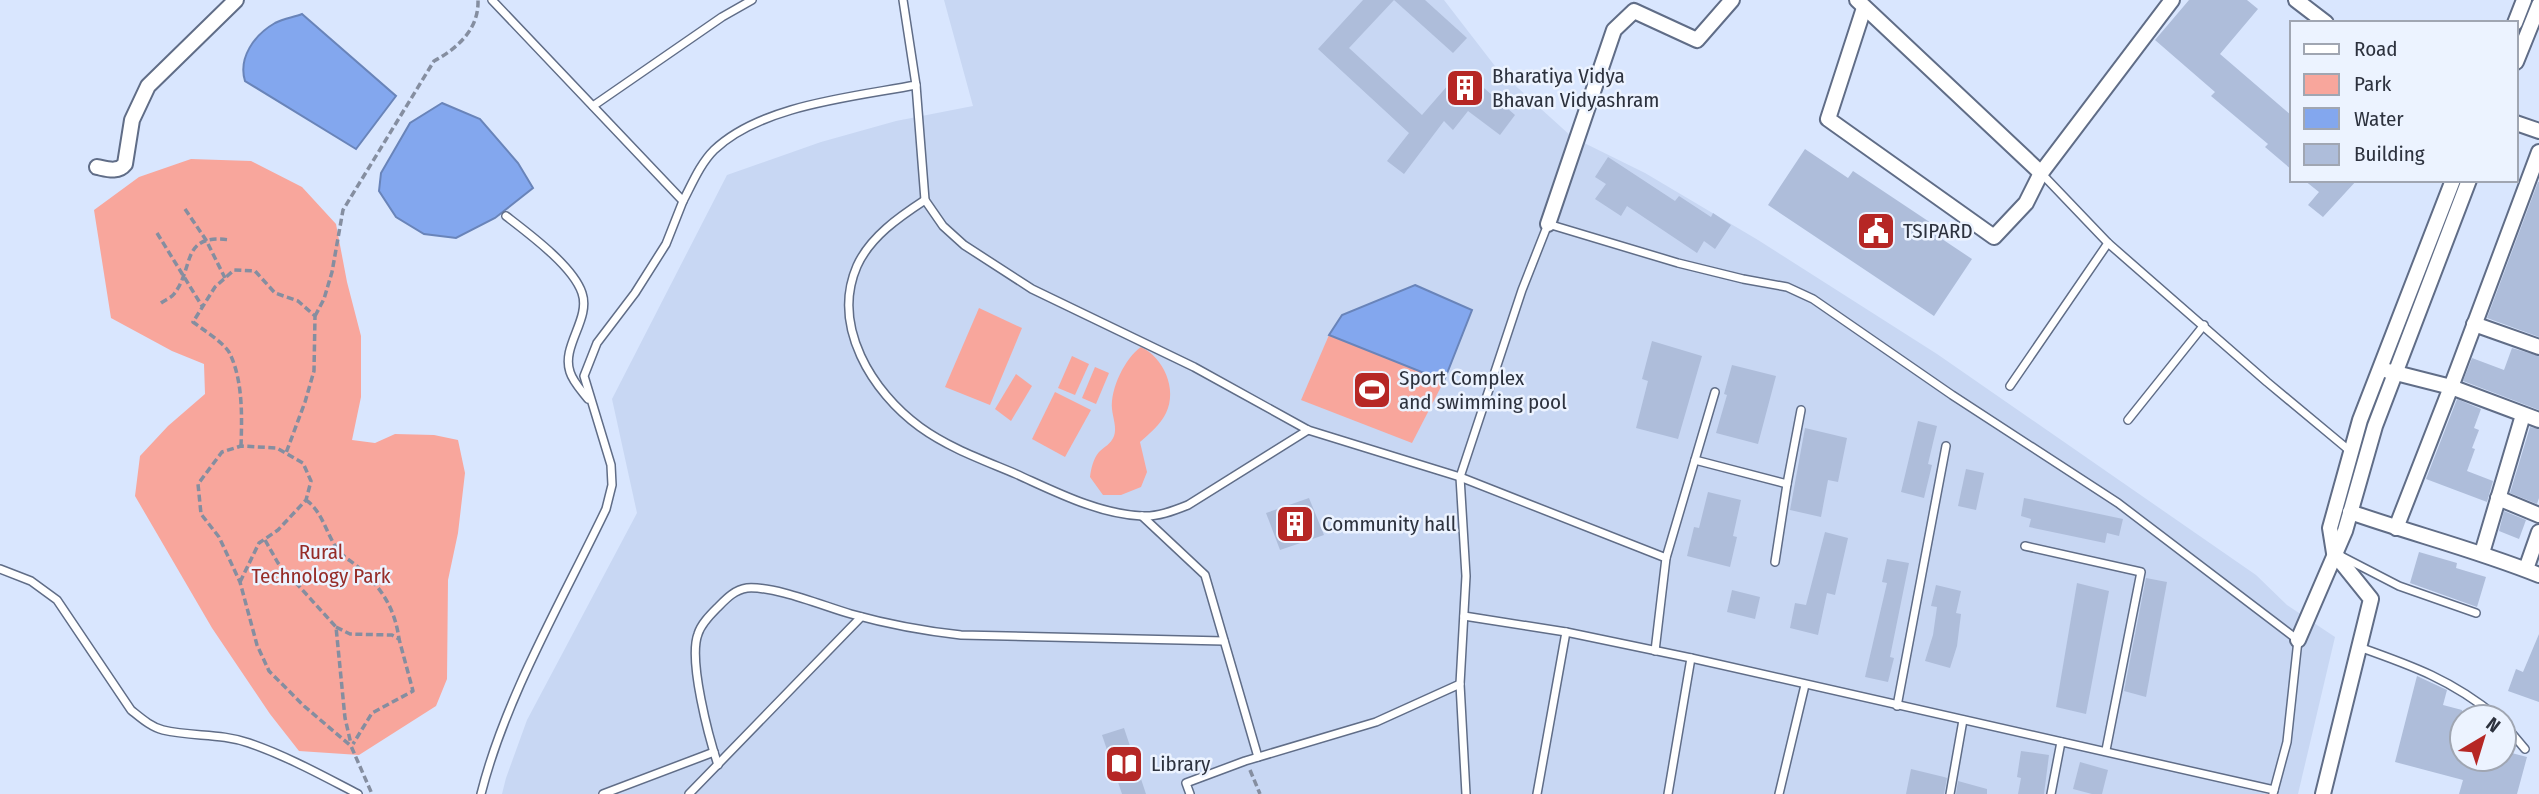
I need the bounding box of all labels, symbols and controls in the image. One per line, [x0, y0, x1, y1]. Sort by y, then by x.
legend [2290, 21, 2518, 182]
text: Road [2354, 36, 2398, 62]
place label: Bharatiya Vidya Bhavan Vidyashram [1492, 63, 1659, 113]
building icon: Bharatiya Vidya Bhavan Vidyashram [1444, 67, 1486, 109]
text: Park [2354, 71, 2392, 97]
text: Water [2354, 106, 2404, 132]
text: Building [2354, 141, 2425, 167]
public building icon: TSIPARD [1855, 210, 1897, 252]
place label: TSIPARD [1903, 218, 1973, 244]
place label: Sport Complex and swimming pool [1399, 365, 1567, 415]
sports icon: Sport Complex and swimming pool [1351, 369, 1393, 411]
building icon: Community hall [1274, 503, 1316, 545]
place label: Community hall [1322, 511, 1457, 537]
park label: Rural Technology Park [251, 539, 391, 589]
north arrow [2448, 703, 2518, 773]
text: N [2482, 712, 2505, 738]
library icon: Library [1103, 743, 1145, 785]
place label: Library [1151, 751, 1211, 777]

